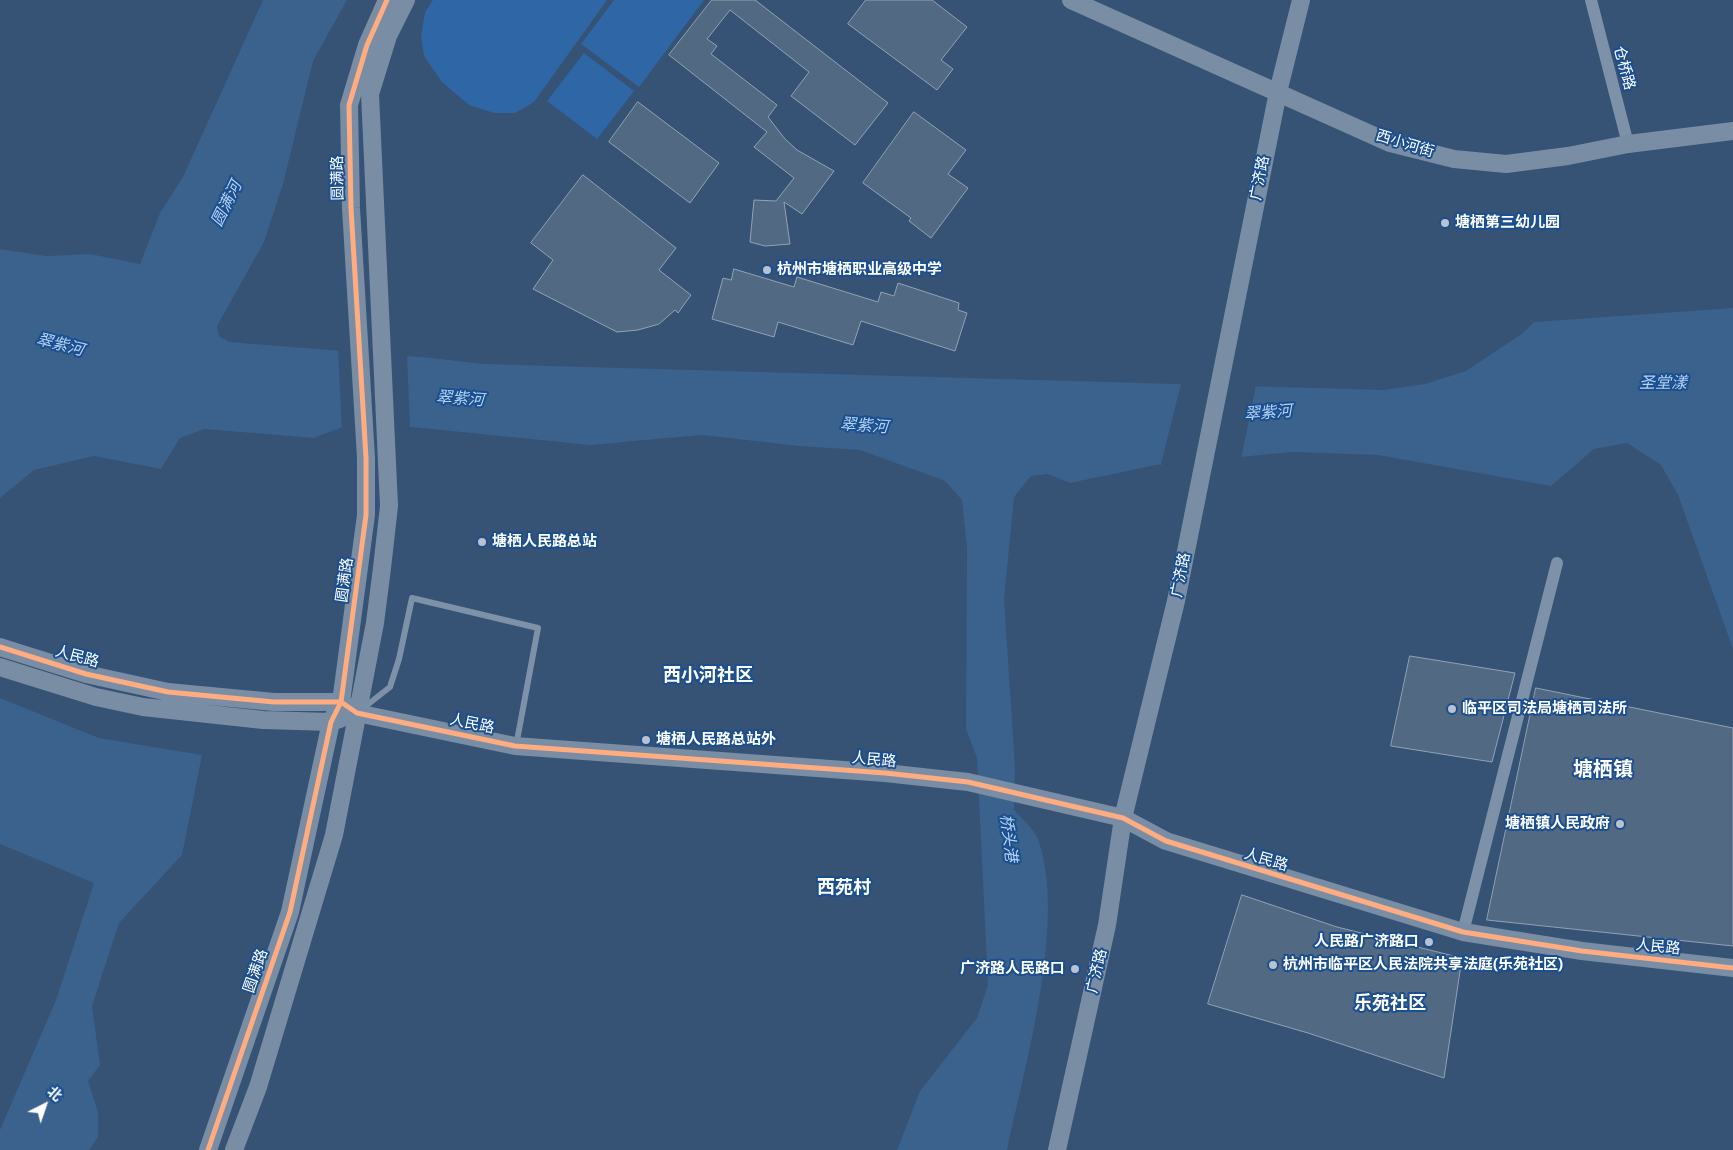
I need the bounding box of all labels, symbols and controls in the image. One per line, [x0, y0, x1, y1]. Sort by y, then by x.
street label: 仓桥路 [1609, 44, 1639, 92]
street label: 西小河街 [1374, 127, 1436, 161]
street label: 广济路 [1247, 154, 1273, 202]
street label: 圆满路 [329, 155, 347, 201]
water label: 圆满河 [208, 178, 246, 230]
place label: 塘栖第三幼儿园 [1455, 214, 1560, 232]
marker: 塘栖第三幼儿园 [1439, 217, 1451, 229]
place label: 杭州市塘栖职业高级中学 [777, 261, 942, 279]
marker: 杭州市塘栖职业高级中学 [761, 264, 773, 276]
water label: 翠紫河 [34, 330, 86, 360]
water label: 圣堂漾 [1639, 373, 1687, 393]
water label: 翠紫河 [435, 388, 485, 410]
water label: 翠紫河 [1243, 402, 1293, 424]
water label: 翠紫河 [839, 415, 889, 437]
place label: 塘栖人民路总站 [492, 533, 597, 551]
marker: 塘栖人民路总站 [476, 536, 488, 548]
street label: 广济路 [1168, 551, 1194, 599]
street label: 圆满路 [333, 556, 357, 604]
street label: 人民路 [53, 642, 101, 672]
district label: 西小河社区 [663, 665, 753, 687]
place label: 临平区司法局塘栖司法所 [1462, 700, 1627, 718]
marker: 临平区司法局塘栖司法所 [1446, 703, 1458, 715]
street label: 人民路 [448, 711, 496, 737]
place label: 塘栖人民路总站外 [656, 731, 776, 749]
marker: 塘栖人民路总站外 [640, 734, 652, 746]
street label: 人民路 [851, 749, 897, 771]
district label: 塘栖镇 [1573, 758, 1633, 782]
water label: 桥头港 [996, 813, 1020, 863]
place label: 塘栖镇人民政府 [1505, 815, 1610, 833]
marker: 塘栖镇人民政府 [1614, 818, 1626, 830]
street label: 人民路 [1242, 845, 1290, 875]
district label: 西苑村 [817, 877, 871, 899]
place label: 人民路广济路口 [1314, 933, 1419, 951]
marker: 人民路广济路口 [1423, 936, 1435, 948]
street label: 人民路 [1635, 936, 1681, 958]
street label: 圆满路 [240, 947, 272, 995]
street label: 广济路 [1083, 947, 1111, 995]
place label: 杭州市临平区人民法院共享法庭(乐苑社区) [1283, 956, 1563, 974]
marker: 杭州市临平区人民法院共享法庭(乐苑社区) [1267, 959, 1279, 971]
place label: 广济路人民路口 [960, 960, 1065, 978]
marker: 广济路人民路口 [1069, 963, 1081, 975]
district label: 乐苑社区 [1354, 993, 1426, 1015]
north arrow [20, 1080, 70, 1130]
text: 北 [44, 1082, 66, 1105]

